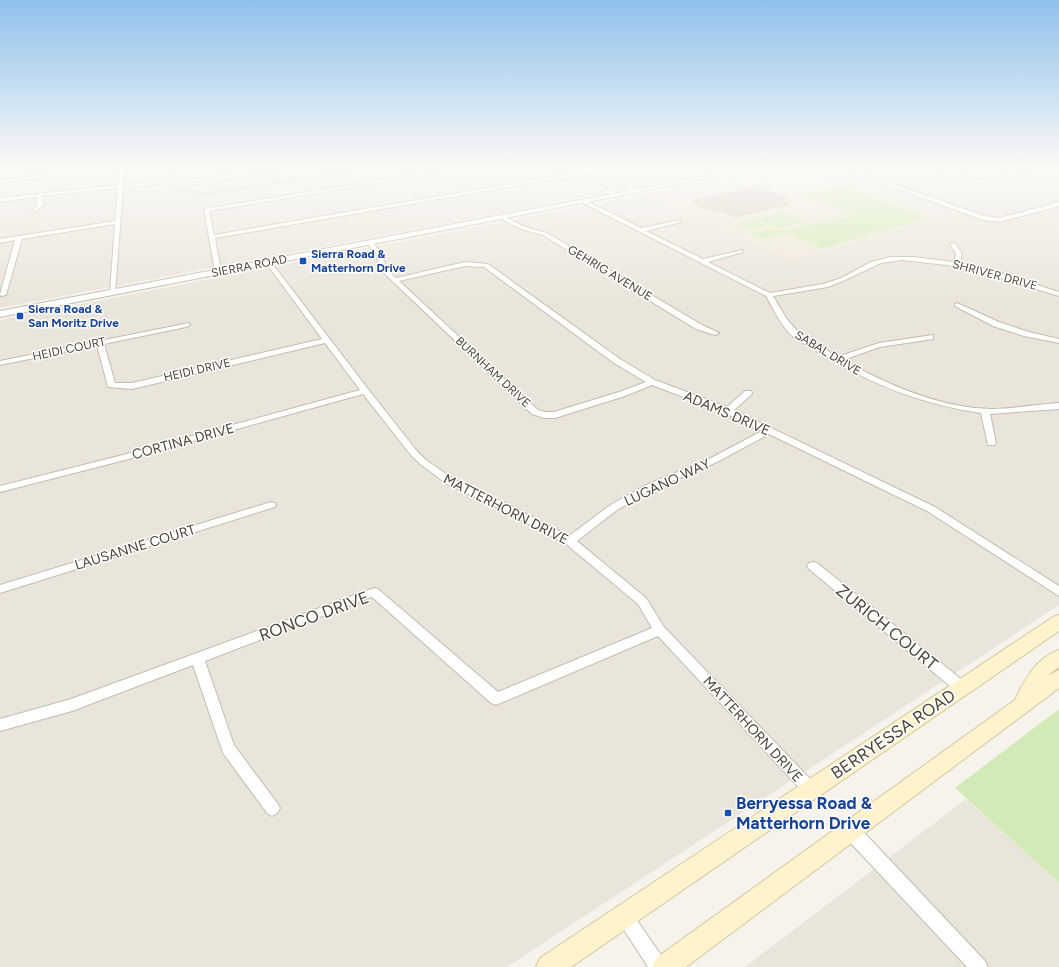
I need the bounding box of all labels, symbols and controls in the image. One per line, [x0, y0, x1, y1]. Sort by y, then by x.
street label: GEHRIG AVENUE [565, 242, 655, 304]
place label: Sierra Road & Matterhorn Drive [311, 247, 406, 275]
street label: SIERRA ROAD [210, 252, 288, 280]
marker: Sierra Road & Matterhorn Drive [298, 256, 308, 266]
street label: SHRIVER DRIVE [951, 257, 1039, 293]
place label: Sierra Road & San Moritz Drive [28, 302, 119, 330]
marker: Sierra Road & San Moritz Drive [15, 311, 25, 321]
street label: SABAL DRIVE [792, 328, 864, 378]
street label: HEIDI COURT [31, 334, 107, 364]
street label: BURNHAM DRIVE [453, 334, 533, 410]
street label: HEIDI DRIVE [162, 355, 232, 385]
street label: ADAMS DRIVE [681, 388, 773, 439]
street label: CORTINA DRIVE [130, 420, 236, 463]
street label: LUGANO WAY [621, 455, 713, 510]
street label: MATTERHORN DRIVE [440, 470, 571, 548]
street label: LAUSANNE COURT [73, 521, 198, 574]
street label: ZURICH COURT [832, 580, 942, 674]
street label: RONCO DRIVE [256, 587, 372, 645]
street label: MATTERHORN DRIVE [699, 673, 806, 786]
street label: BERRYESSA ROAD [827, 685, 959, 783]
place label: Berryessa Road & Matterhorn Drive [736, 793, 873, 833]
marker: Berryessa Road & Matterhorn Drive [723, 808, 733, 818]

